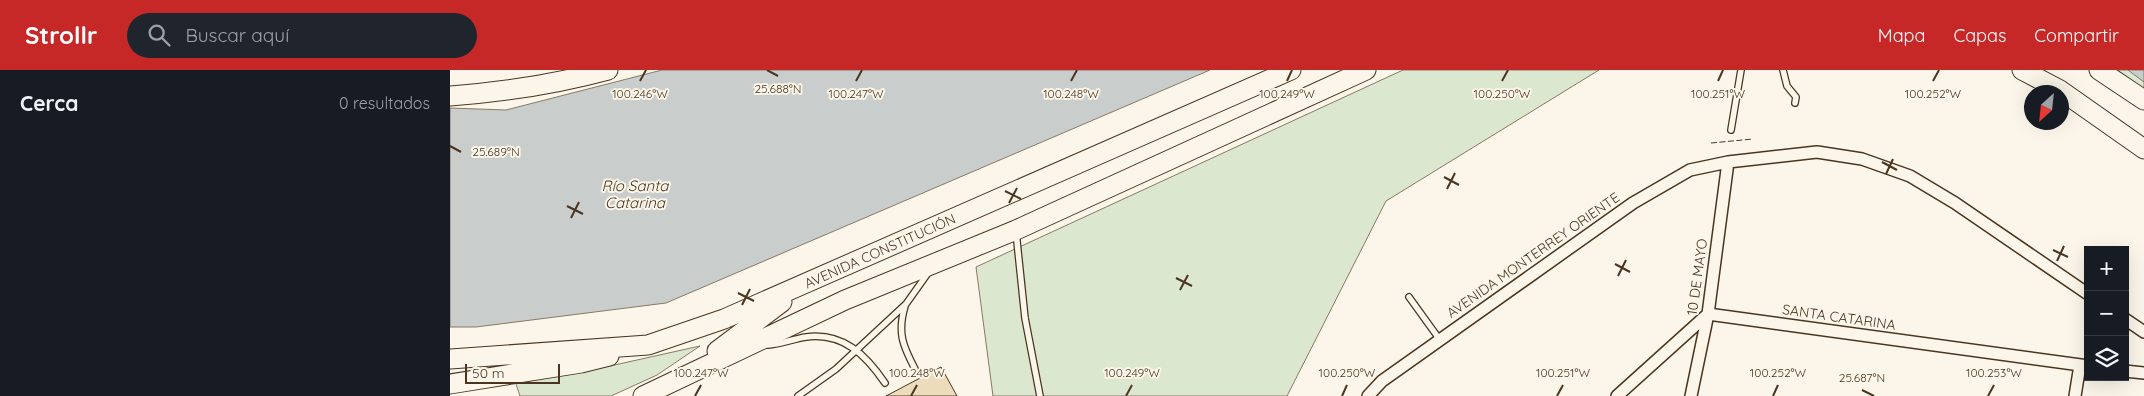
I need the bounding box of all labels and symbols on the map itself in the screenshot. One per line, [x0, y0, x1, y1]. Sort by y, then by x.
text: 25.688°N [754, 81, 802, 96]
north arrow [2024, 85, 2069, 130]
text: 100.246°W [612, 86, 668, 101]
text: 100.247°W [828, 86, 884, 101]
text: 100.248°W [1043, 86, 1099, 101]
text: 100.249°W [1259, 86, 1315, 101]
text: 100.250°W [1474, 86, 1531, 101]
text: 100.251°W [1691, 86, 1745, 101]
text: 100.252°W [1905, 86, 1962, 101]
text: 25.689°N [472, 144, 520, 159]
water label: Río Santa Catarina [602, 176, 669, 212]
street label: AVENIDA MONTERREY ORIENTE [1443, 188, 1623, 322]
street label: AVENIDA CONSTITUCIÓN [802, 210, 958, 292]
street label: 10 DE MAYO [1683, 237, 1711, 317]
street label: SANTA CATARINA [1781, 300, 1897, 334]
scale bar [465, 361, 560, 384]
text: 100.247°W [673, 365, 729, 380]
text: 100.248°W [889, 365, 945, 380]
text: 100.249°W [1104, 365, 1160, 380]
text: 100.250°W [1319, 365, 1376, 380]
text: 100.251°W [1536, 365, 1590, 380]
text: 100.252°W [1750, 365, 1807, 380]
text: 100.253°W [1966, 365, 2022, 380]
text: 25.687°N [1839, 370, 1885, 385]

